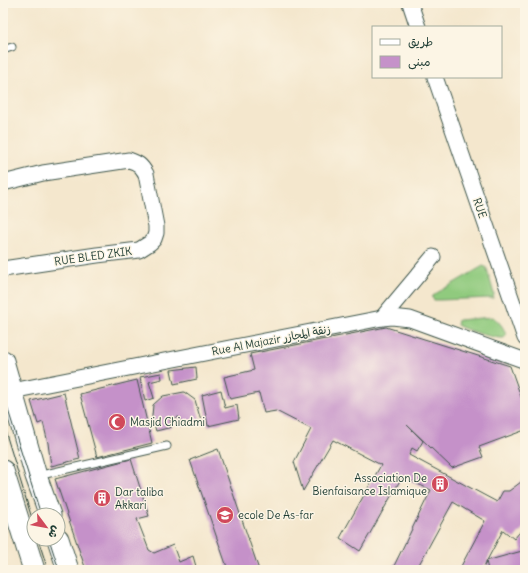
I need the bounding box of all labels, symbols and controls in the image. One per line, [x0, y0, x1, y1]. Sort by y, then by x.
legend [372, 26, 502, 78]
text: طريق [408, 34, 433, 49]
text: مبنى [408, 54, 431, 70]
street label: RUE [470, 196, 490, 220]
street label: RUE BLED ZKIK [53, 244, 133, 268]
street label: Rue Al Majazir زنقة المجازر [210, 322, 332, 358]
mosque icon: Masjid Chiadmi [107, 412, 127, 432]
place label: Masjid Chiadmi [130, 415, 205, 429]
place label: Association De Bienfaisance Islamique [312, 471, 427, 498]
building icon: Association De Bienfaisance Islamique [430, 474, 450, 494]
place label: Dar taliba Akkari [115, 485, 163, 512]
building icon: Dar taliba Akkari [92, 488, 112, 508]
school or university icon: ecole De As-far [215, 505, 235, 525]
north arrow [26, 507, 66, 547]
place label: ecole De As-far [238, 508, 314, 522]
text: ش [45, 523, 64, 541]

